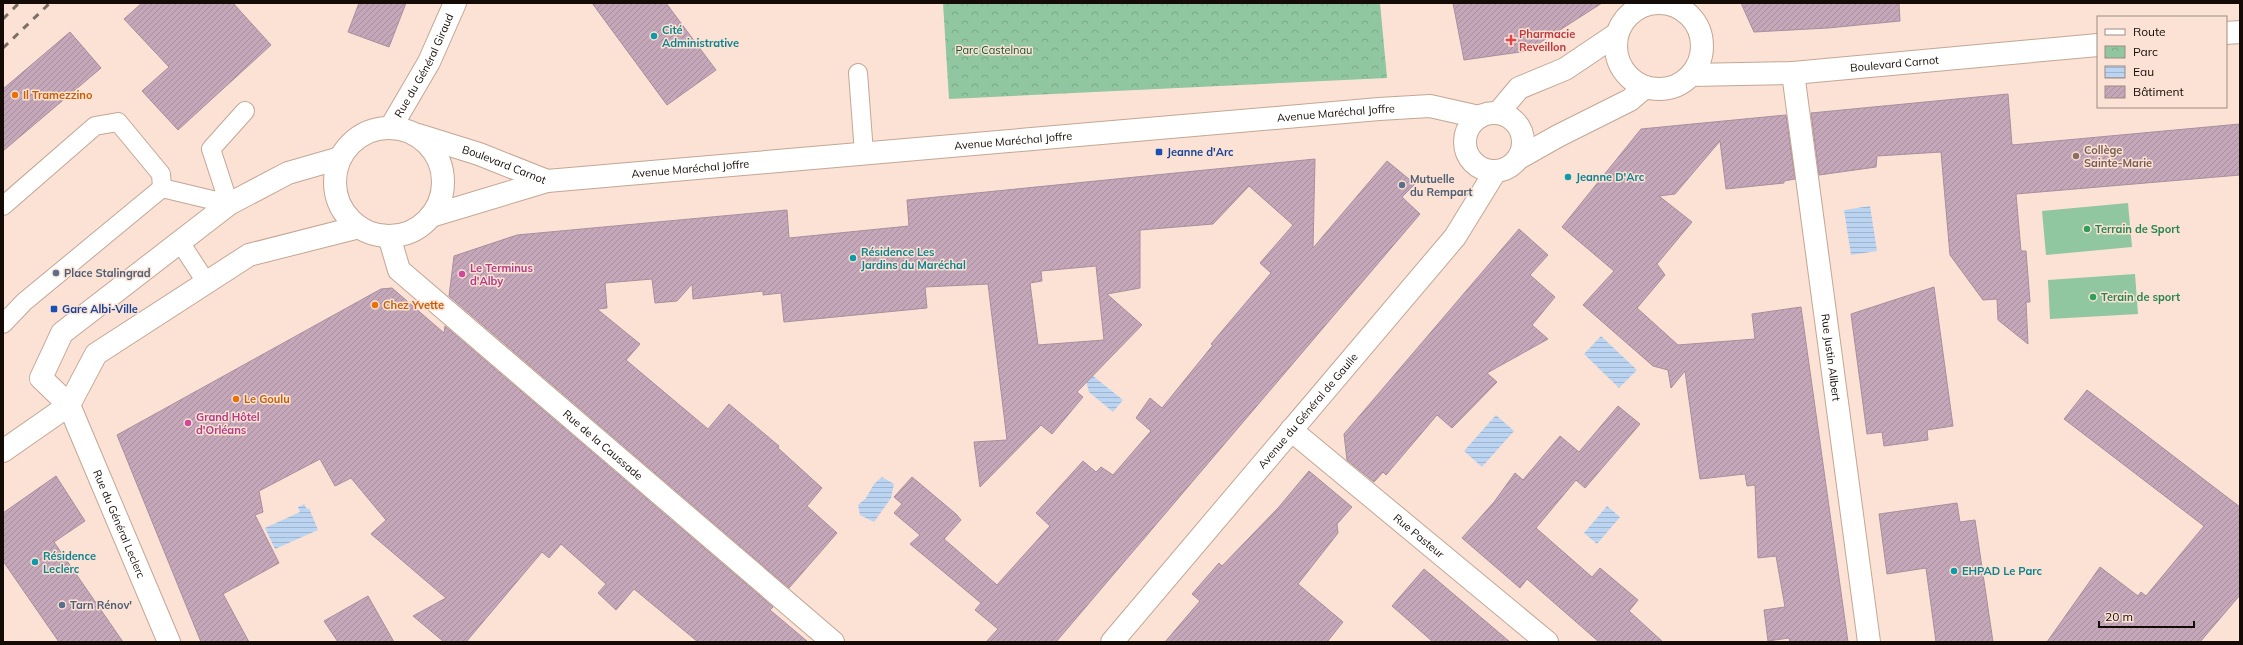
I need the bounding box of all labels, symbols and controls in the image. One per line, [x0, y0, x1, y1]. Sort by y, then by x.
street label: Rue du Général Giraud [391, 11, 457, 120]
legend [2097, 16, 2227, 108]
place label: Cité Administrative [662, 23, 739, 50]
text: Route [2133, 24, 2166, 39]
place label: Pharmacie Reveillon [1519, 27, 1575, 54]
marker: Cité Administrative [649, 31, 659, 41]
marker: Pharmacie Reveillon [1506, 35, 1516, 45]
park label: Parc Castelnau [956, 43, 1032, 57]
text: Parc [2133, 44, 2158, 59]
street label: Boulevard Carnot [1850, 53, 1940, 75]
text: Eau [2133, 64, 2154, 79]
text: Bâtiment [2133, 84, 2184, 99]
place label: Il Tramezzino [23, 88, 93, 102]
marker: Il Tramezzino [10, 90, 20, 100]
street label: Avenue Maréchal Joffre [1276, 101, 1395, 125]
street label: Avenue Maréchal Joffre [954, 129, 1073, 153]
street label: Boulevard Carnot [460, 142, 548, 187]
place label: Collège Sainte-Marie [2084, 143, 2152, 170]
place label: Jeanne d'Arc [1167, 145, 1234, 159]
marker: Jeanne d'Arc [1154, 147, 1164, 157]
marker: Collège Sainte-Marie [2071, 151, 2081, 161]
street label: Avenue Maréchal Joffre [631, 157, 750, 181]
place label: Jeanne D'Arc [1576, 170, 1645, 184]
place label: Mutuelle du Rempart [1410, 172, 1472, 199]
marker: Jeanne D'Arc [1563, 172, 1573, 182]
marker: Mutuelle du Rempart [1397, 180, 1407, 190]
place label: Terrain de Sport [2095, 222, 2180, 236]
marker: Terrain de Sport [2082, 224, 2092, 234]
place label: Résidence Les Jardins du Maréchal [861, 245, 966, 272]
marker: Résidence Les Jardins du Maréchal [848, 253, 858, 263]
place label: Le Terminus d'Alby [470, 261, 533, 288]
place label: Place Stalingrad [64, 266, 151, 280]
marker: Place Stalingrad [51, 268, 61, 278]
marker: Le Terminus d'Alby [457, 269, 467, 279]
place label: Terain de sport [2101, 290, 2180, 304]
marker: Terain de sport [2088, 292, 2098, 302]
place label: Chez Yvette [383, 298, 444, 312]
marker: Chez Yvette [370, 300, 380, 310]
place label: Gare Albi-Ville [62, 302, 138, 316]
marker: Gare Albi-Ville [49, 304, 59, 314]
street label: Rue Justin Alibert [1818, 313, 1844, 402]
street label: Avenue du Général de Gaulle [1255, 350, 1361, 472]
place label: Le Goulu [244, 392, 290, 406]
marker: Le Goulu [231, 394, 241, 404]
street label: Rue de la Caussade [560, 407, 646, 483]
place label: Grand Hôtel d'Orléans [196, 410, 260, 437]
marker: Grand Hôtel d'Orléans [183, 418, 193, 428]
street label: Rue du Général Leclerc [90, 467, 148, 581]
street label: Rue Pasteur [1391, 511, 1447, 561]
place label: Résidence Leclerc [43, 549, 96, 576]
marker: Résidence Leclerc [30, 557, 40, 567]
place label: EHPAD Le Parc [1962, 564, 2043, 578]
marker: EHPAD Le Parc [1949, 566, 1959, 576]
place label: Tarn Rénov' [70, 598, 132, 612]
marker: Tarn Rénov' [57, 600, 67, 610]
scale bar [2099, 603, 2194, 629]
text: 20 m [2105, 609, 2133, 624]

